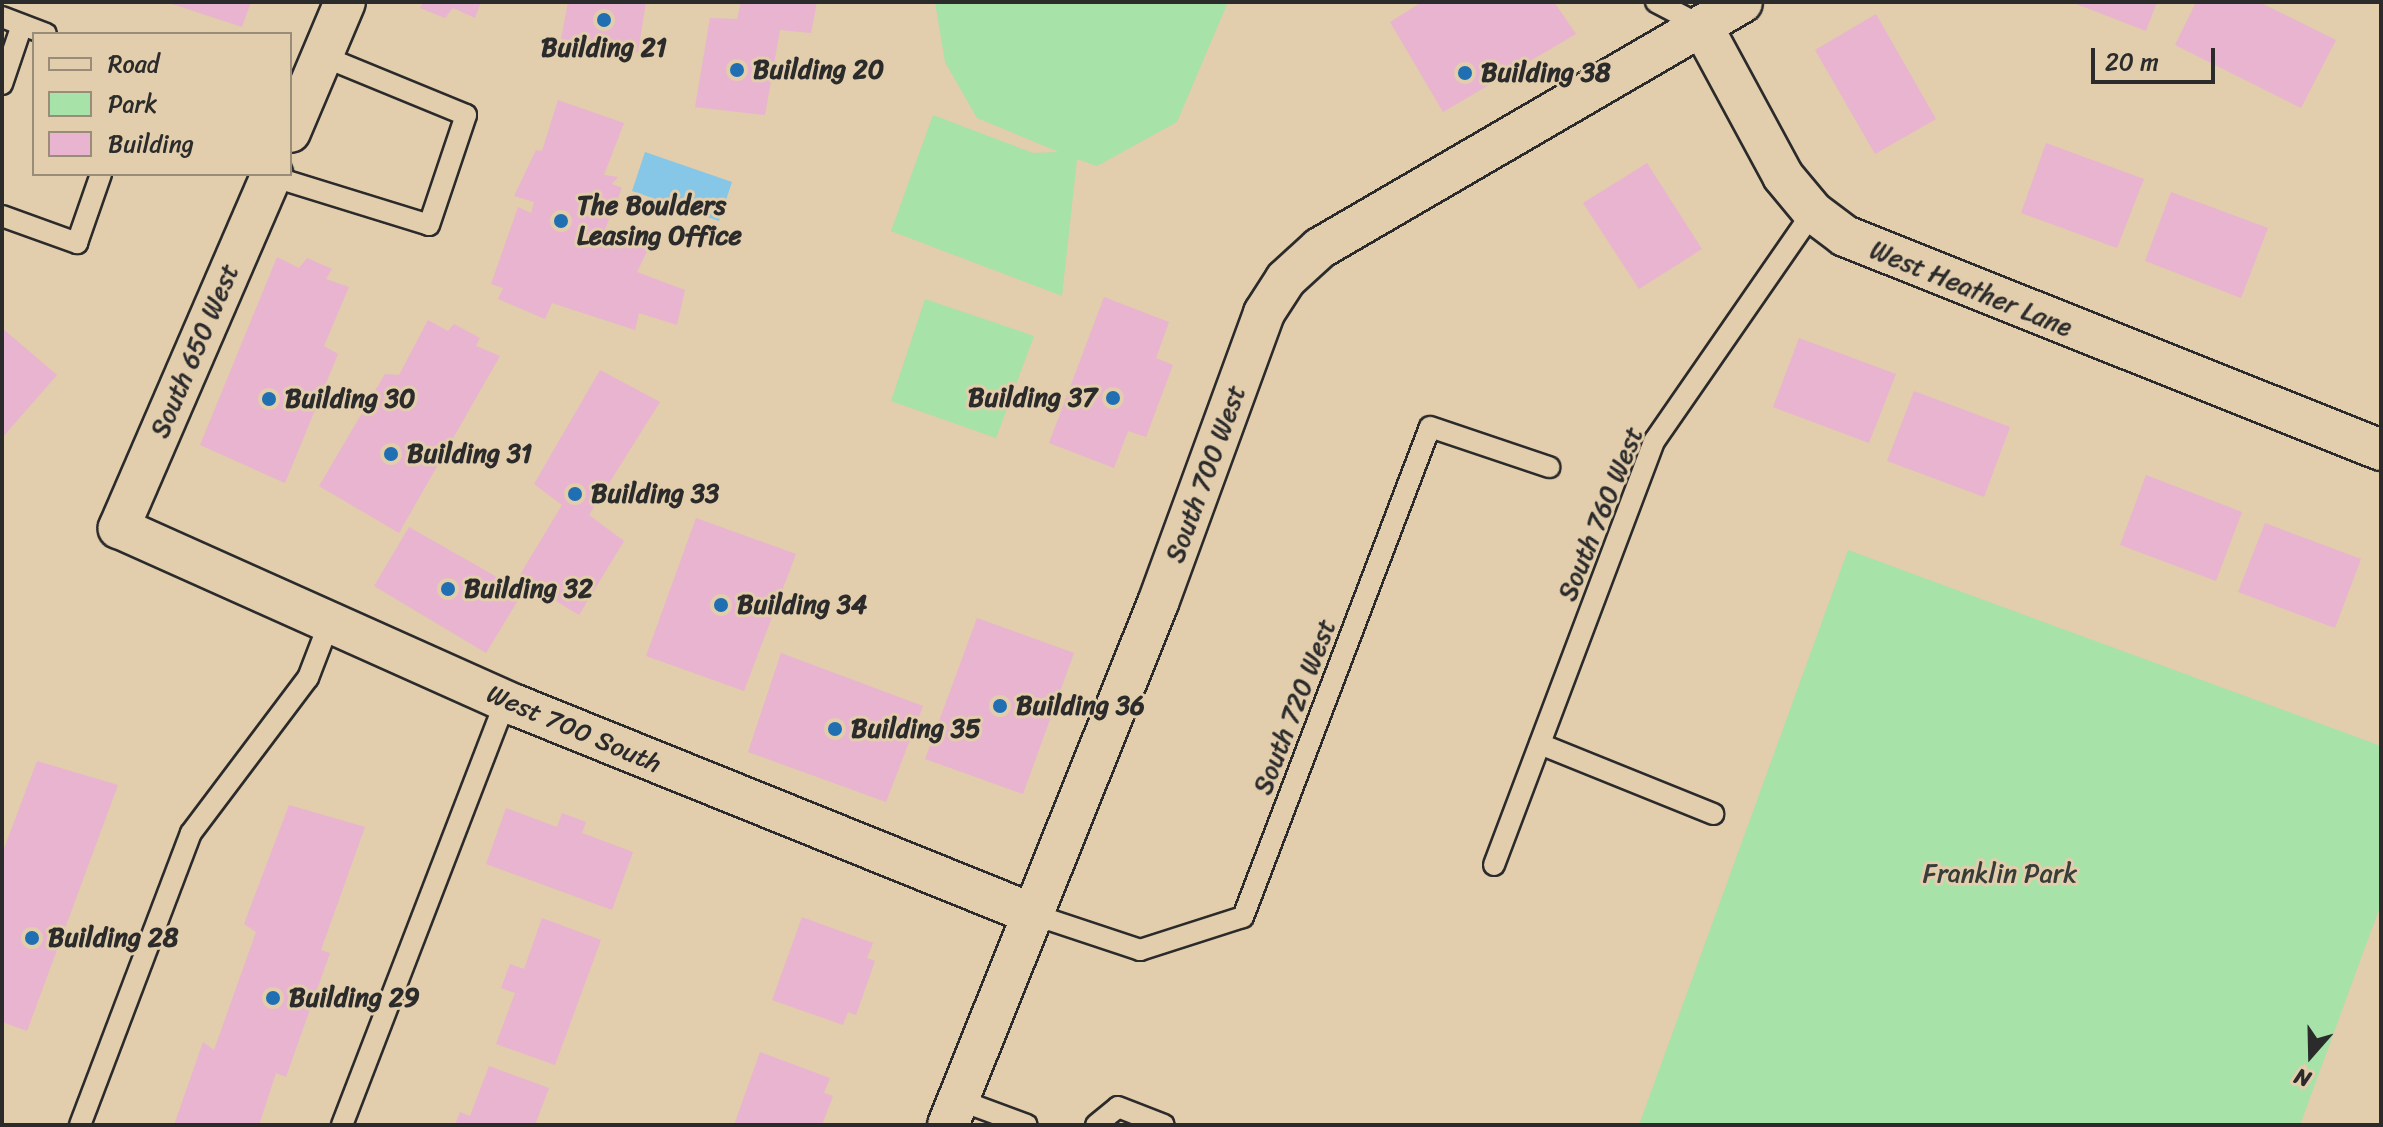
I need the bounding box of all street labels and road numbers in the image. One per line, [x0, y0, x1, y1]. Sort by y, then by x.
street label: West Heather Lane [1865, 234, 2077, 344]
street label: South 650 West [144, 259, 246, 443]
street label: South 700 West [1159, 381, 1253, 567]
street label: South 760 West [1552, 423, 1650, 605]
street label: South 720 West [1247, 615, 1343, 799]
street label: West 700 South [482, 678, 666, 780]

